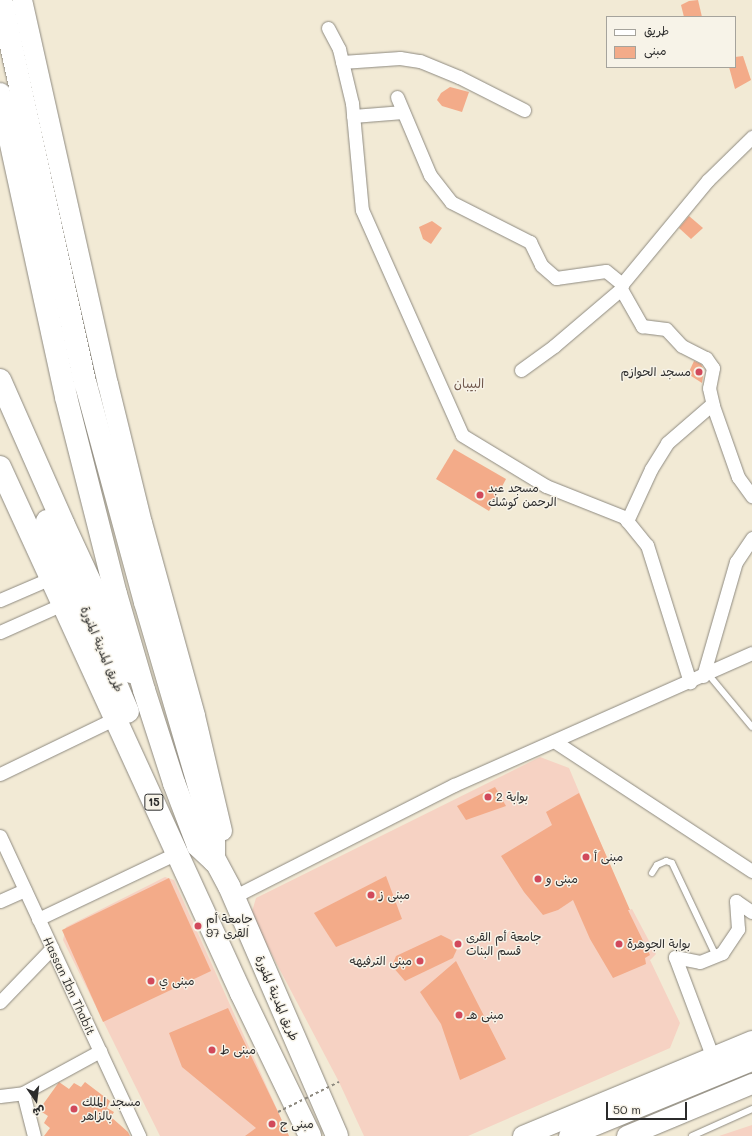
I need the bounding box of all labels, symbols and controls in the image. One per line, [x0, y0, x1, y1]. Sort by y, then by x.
legend [606, 16, 736, 68]
text: طريق [644, 22, 669, 38]
text: مبنى [644, 42, 667, 58]
place label: مسجد الحوازم [621, 365, 691, 379]
marker: مسجد الحوازم [694, 367, 704, 377]
district label: البيبان [454, 375, 484, 391]
place label: مسجد عبد الرحمن كوشك [488, 481, 557, 509]
marker: مسجد عبد الرحمن كوشك [475, 490, 485, 500]
street label: طريق المدينة المنورة [77, 604, 127, 694]
place label: بوابة 2 [496, 790, 528, 804]
marker: بوابة 2 [483, 792, 493, 802]
road number: 15 [144, 793, 164, 811]
place label: مبنى أ [594, 850, 623, 864]
marker: مبنى أ [581, 852, 591, 862]
place label: مبنى و [546, 872, 578, 886]
marker: مبنى و [533, 874, 543, 884]
place label: مبنى ز [379, 888, 410, 902]
marker: مبنى ز [366, 890, 376, 900]
place label: جامعة أم القرى 97 [206, 912, 253, 940]
marker: جامعة أم القرى 97 [193, 921, 203, 931]
place label: جامعة أم القرى قسم البنات [466, 930, 542, 958]
street label: Hassan Ibn Thabit [40, 935, 98, 1037]
place label: بوابة الجوهرة [627, 937, 691, 951]
marker: جامعة أم القرى قسم البنات [453, 939, 463, 949]
marker: بوابة الجوهرة [614, 939, 624, 949]
street label: طريق المدينة المنورة [252, 953, 302, 1043]
place label: مبنى الترفيهه [349, 954, 412, 968]
marker: مبنى الترفيهه [415, 956, 425, 966]
place label: مبنى ي [159, 974, 194, 988]
marker: مبنى ي [146, 976, 156, 986]
place label: مبنى هـ [467, 1008, 504, 1022]
marker: مبنى هـ [454, 1010, 464, 1020]
place label: مبنى ط [220, 1043, 256, 1057]
marker: مبنى ط [207, 1045, 217, 1055]
north arrow [16, 1080, 56, 1120]
scale bar [608, 1094, 689, 1120]
place label: مسجد الملك بالزاهر [82, 1095, 141, 1123]
text: 50 m [613, 1101, 641, 1117]
text: ش [31, 1103, 47, 1121]
marker: مسجد الملك بالزاهر [69, 1104, 79, 1114]
place label: مبنى ح [280, 1117, 314, 1131]
marker: مبنى ح [267, 1119, 277, 1129]

